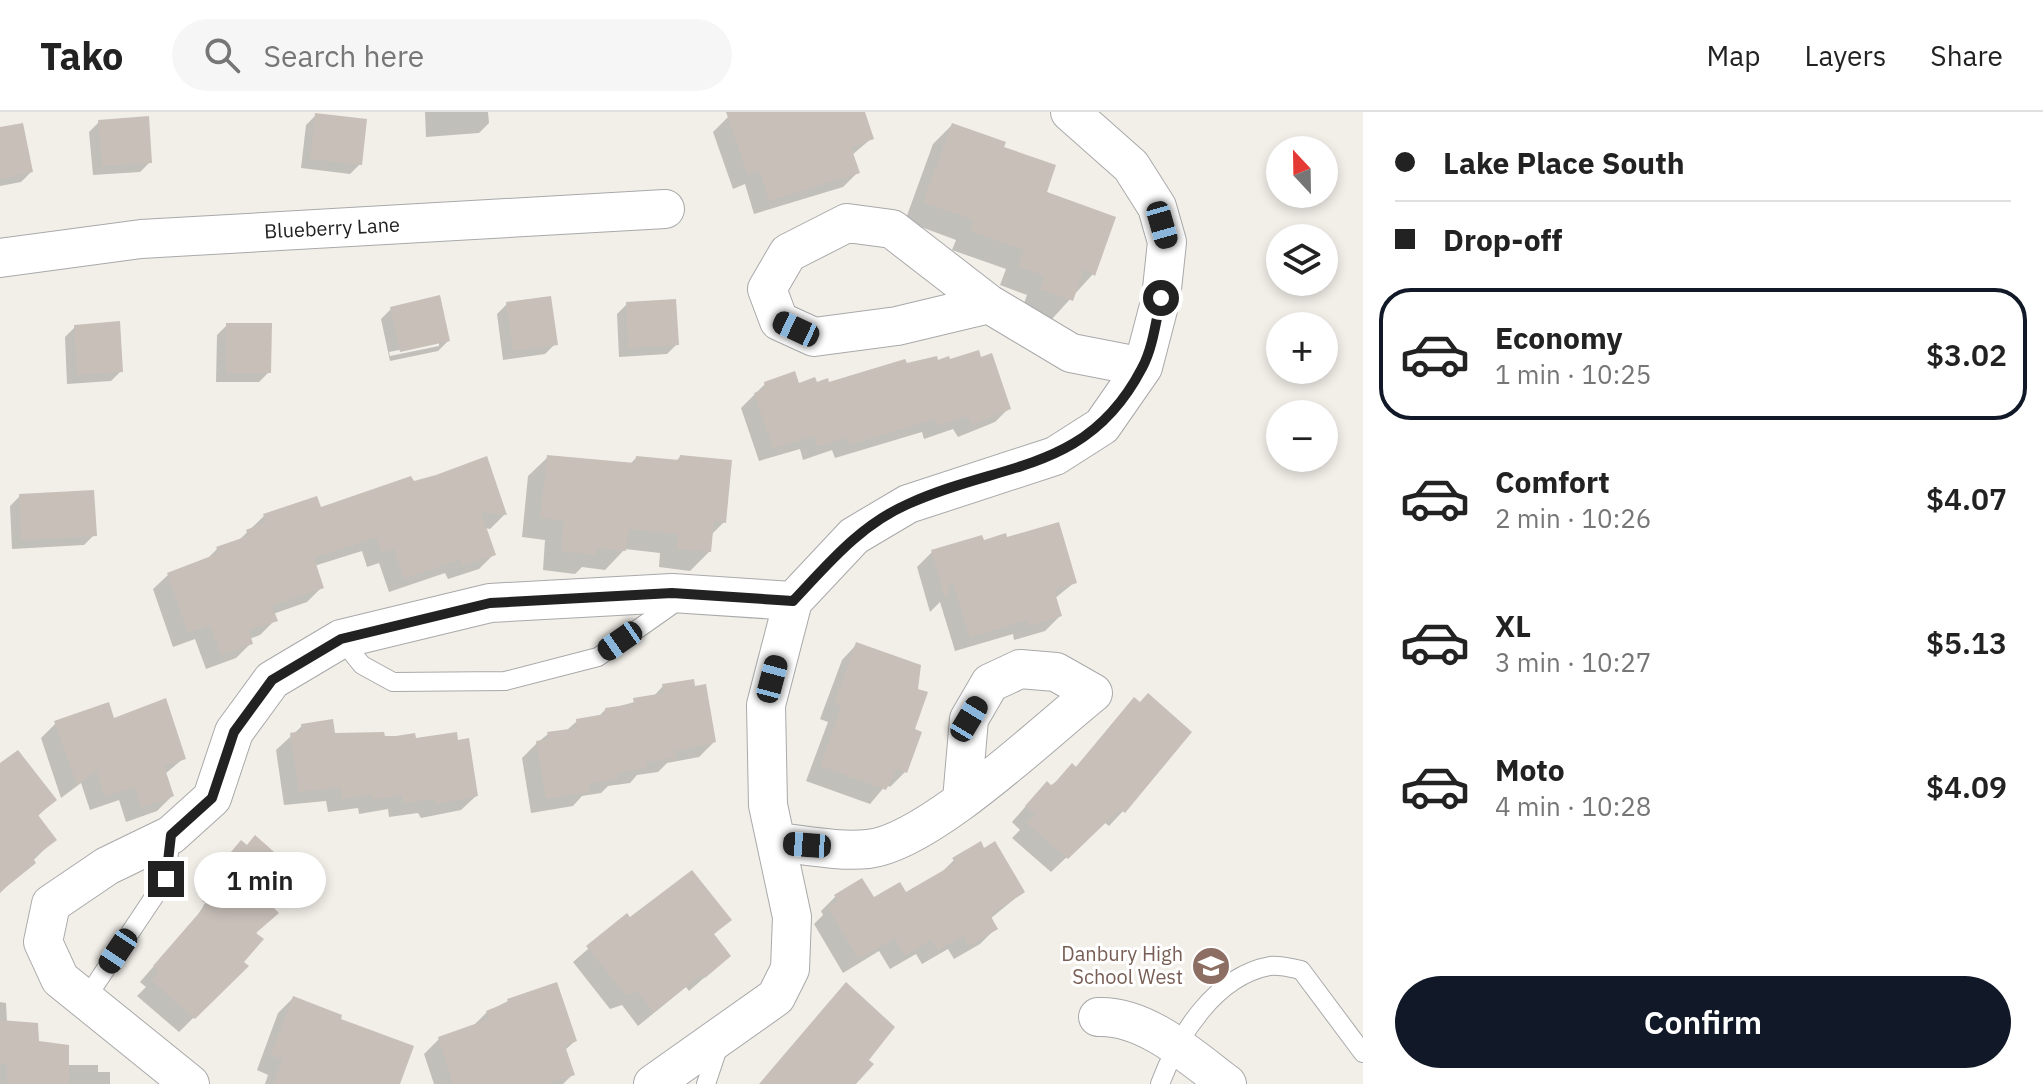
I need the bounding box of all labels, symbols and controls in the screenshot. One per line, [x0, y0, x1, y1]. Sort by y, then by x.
search box [172, 19, 732, 91]
text: Tako [40, 31, 124, 80]
icon: search [200, 33, 244, 77]
text: Search here [264, 36, 424, 75]
text: Map [1706, 37, 1760, 74]
text: Layers [1804, 37, 1886, 74]
text: Share [1930, 37, 2003, 74]
north arrow [1266, 136, 1338, 208]
map controls [1266, 136, 1338, 472]
text: Lake Place South [1443, 143, 1685, 182]
car [1144, 199, 1180, 251]
street label: Blueberry Lane [263, 210, 401, 245]
text: Drop-off [1443, 220, 1562, 259]
button: layers [1266, 224, 1338, 296]
route start [1143, 280, 1179, 316]
car [769, 308, 823, 350]
button: + [1266, 312, 1338, 384]
icon: car [1399, 318, 1471, 390]
text: Economy [1495, 318, 1623, 357]
text: $3.02 [1926, 335, 2007, 374]
text: 1 min · 10:25 [1495, 357, 1651, 391]
button: − [1266, 400, 1338, 472]
icon: car [1399, 462, 1471, 534]
text: Comfort [1495, 462, 1610, 501]
text: $4.07 [1926, 479, 2007, 518]
text: 2 min · 10:26 [1495, 501, 1651, 535]
icon: car [1399, 606, 1471, 678]
text: XL [1495, 606, 1531, 645]
car [593, 617, 647, 665]
text: $5.13 [1926, 623, 2007, 662]
text: 3 min · 10:27 [1495, 645, 1651, 679]
car [754, 653, 790, 705]
car [946, 692, 992, 746]
icon: car [1399, 750, 1471, 822]
text: Moto [1495, 750, 1565, 789]
text: $4.09 [1926, 767, 2007, 806]
text: 4 min · 10:28 [1495, 789, 1651, 823]
car [782, 831, 832, 859]
callout: 1 min [194, 851, 326, 907]
route end [148, 861, 184, 897]
text: 1 min [226, 863, 294, 897]
car [95, 924, 141, 978]
place label: Danbury High School West [1061, 940, 1183, 990]
school or university icon: Danbury High School West [1190, 945, 1232, 987]
button: Confirm [1395, 976, 2011, 1068]

